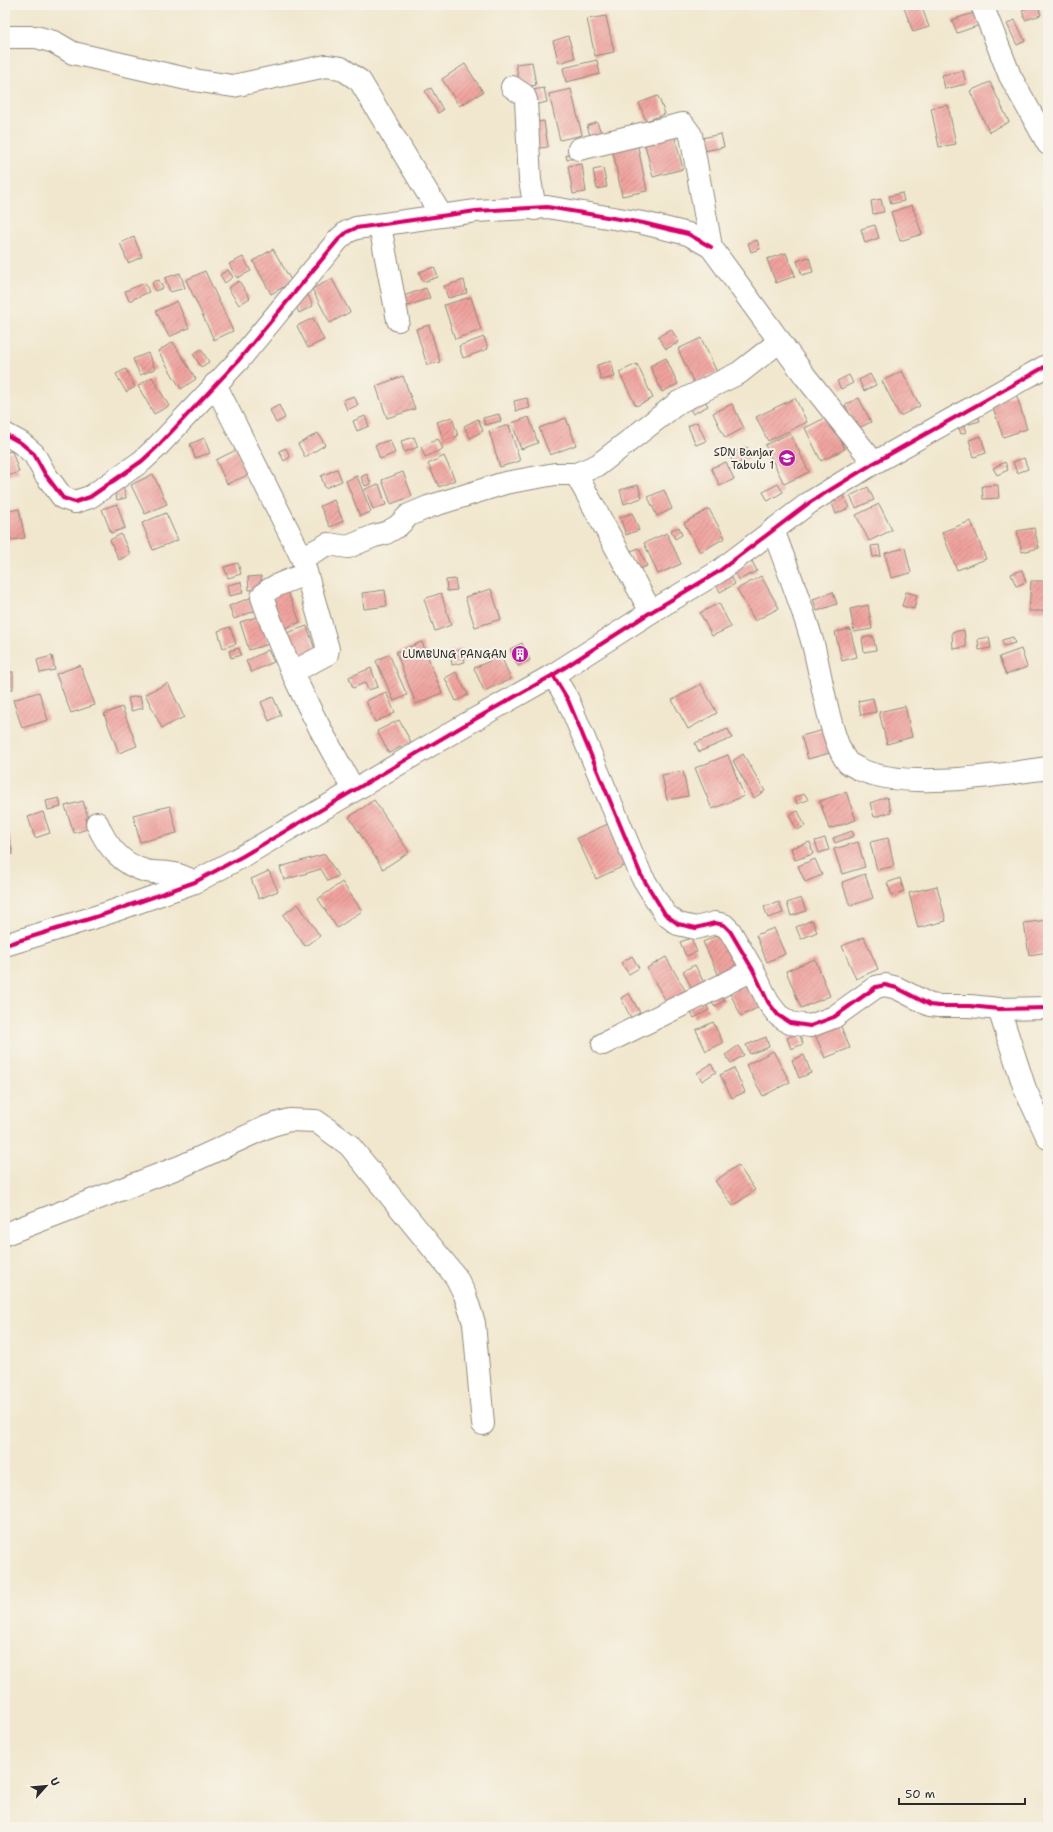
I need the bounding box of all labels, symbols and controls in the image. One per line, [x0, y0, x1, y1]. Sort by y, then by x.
place label: SDN Banjar Tabulu 1 [714, 445, 774, 473]
school or university icon: SDN Banjar Tabulu 1 [777, 448, 797, 468]
building icon: LUMBUNG PANGAN [510, 644, 530, 664]
place label: LUMBUNG PANGAN [402, 647, 507, 662]
north arrow [26, 1766, 66, 1806]
text: U [46, 1775, 63, 1788]
scale bar [899, 1780, 1025, 1806]
text: 50 m [905, 1786, 935, 1802]

